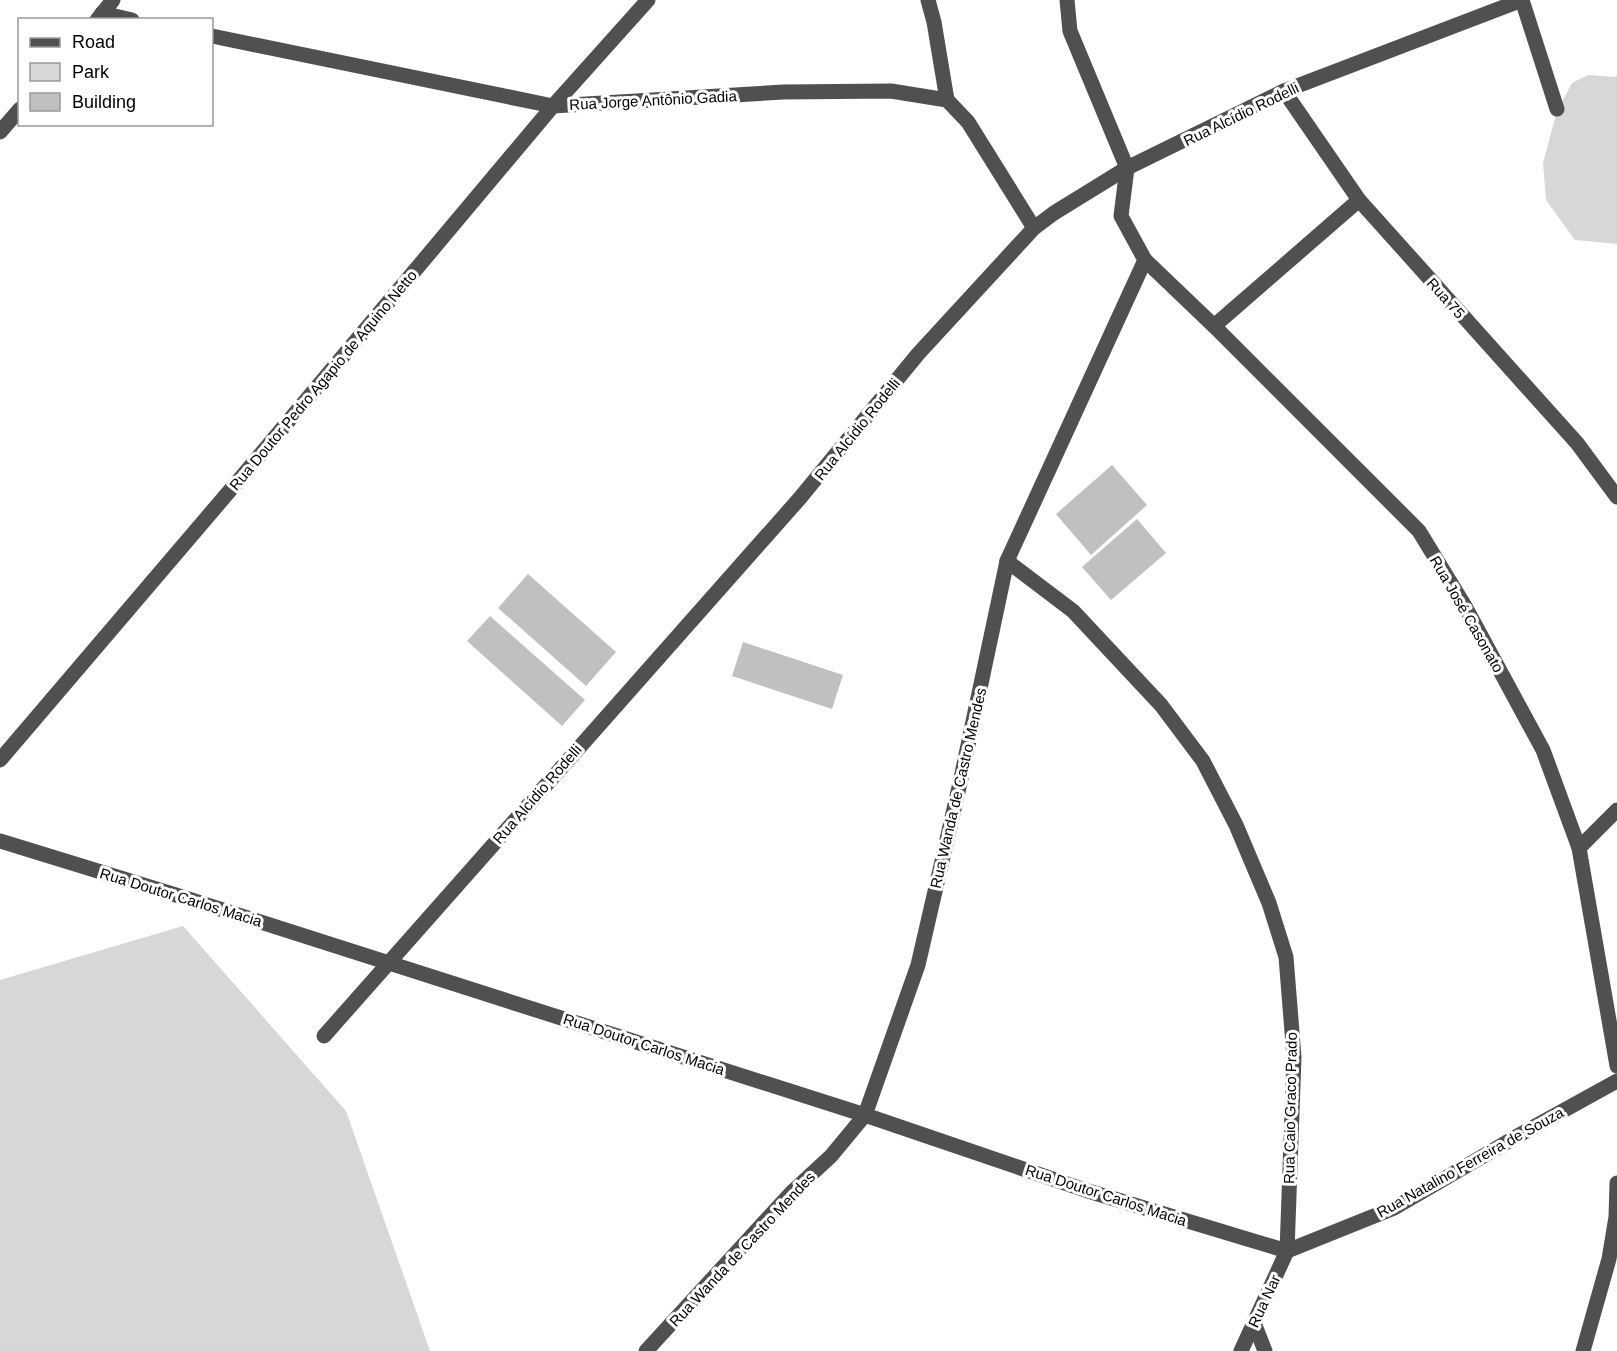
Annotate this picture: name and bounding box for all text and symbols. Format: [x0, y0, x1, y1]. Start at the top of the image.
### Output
legend [18, 18, 213, 126]
text: Road [72, 32, 115, 52]
text: Park [72, 62, 110, 82]
street label: Rua Alcídio Rodelli [1181, 79, 1301, 149]
street label: Rua Jorge Antônio Gadia [569, 87, 738, 113]
text: Building [72, 92, 136, 112]
street label: Rua Doutor Pedro Agapio de Aquino Netto [226, 267, 420, 493]
street label: Rua 75 [1423, 274, 1469, 322]
street label: Rua Alcídio Rodelli [811, 375, 903, 483]
street label: Rua José Casonato [1427, 553, 1507, 675]
street label: Rua Wanda de Castro Mendes [927, 686, 989, 890]
street label: Rua Alcídio Rodelli [489, 741, 585, 847]
street label: Rua Doutor Carlos Macia [98, 864, 265, 930]
street label: Rua Doutor Carlos Macia [561, 1010, 727, 1078]
street label: Rua Caio Graco Prado [1280, 1032, 1300, 1184]
street label: Rua Natalino Ferreira de Souza [1374, 1103, 1567, 1221]
street label: Rua Doutor Carlos Macia [1023, 1161, 1189, 1229]
street label: Rua Wanda de Castro Mendes [666, 1168, 818, 1330]
street label: Rua Nar [1244, 1272, 1284, 1330]

